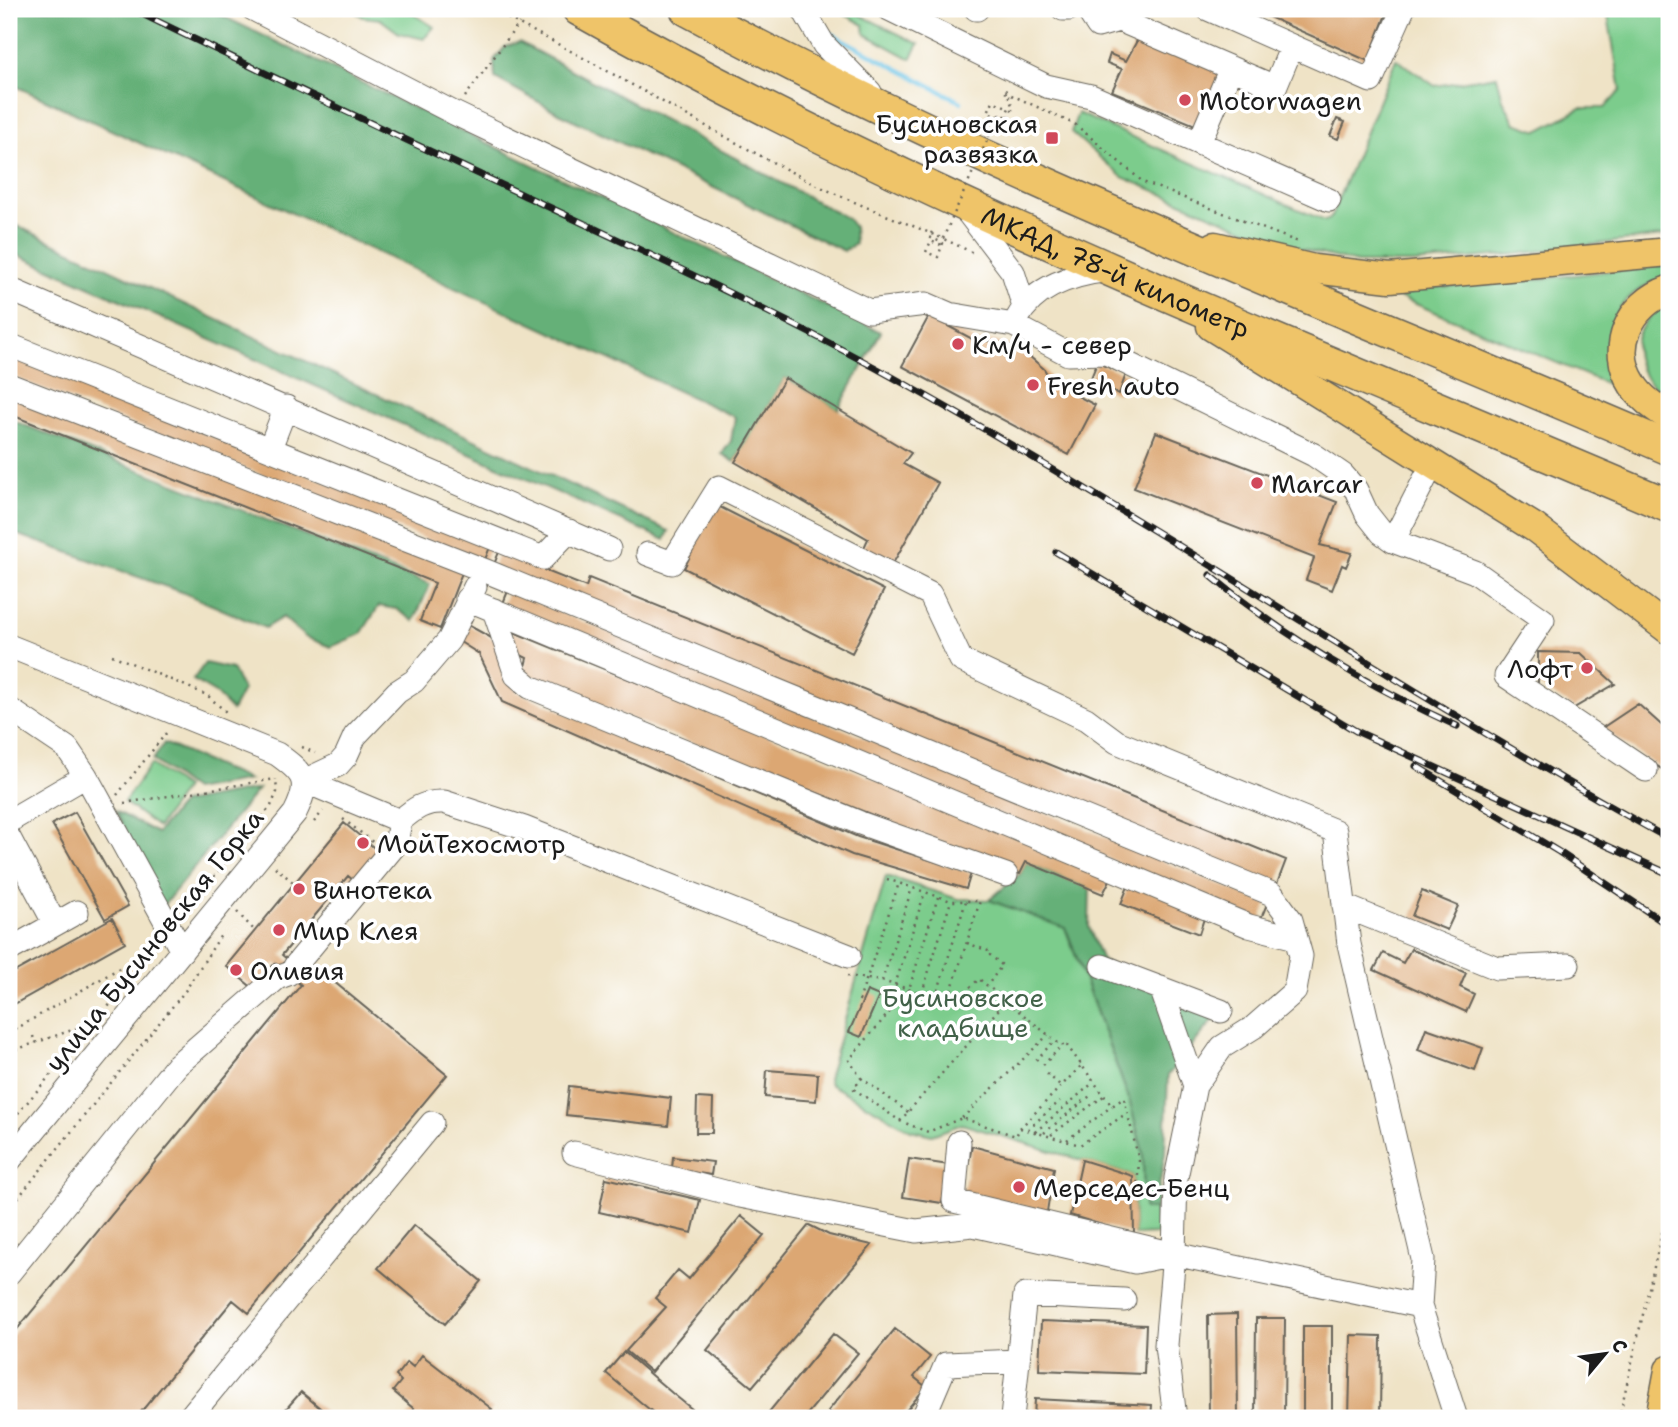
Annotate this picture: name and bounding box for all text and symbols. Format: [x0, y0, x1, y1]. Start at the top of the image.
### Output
place label: Motorwagen [1199, 83, 1362, 118]
marker: Motorwagen [1177, 92, 1193, 108]
place label: Бусиновская развязка [875, 106, 1038, 171]
marker: Бусиновская развязка [1044, 130, 1060, 146]
street label: МКАД, 78-й километр [976, 197, 1256, 345]
place label: Км/ч - север [972, 327, 1132, 362]
marker: Км/ч - север [950, 336, 966, 352]
place label: Fresh auto [1047, 368, 1180, 403]
marker: Fresh auto [1025, 377, 1041, 393]
place label: Marcar [1271, 466, 1363, 501]
marker: Marcar [1249, 475, 1265, 491]
place label: Лофт [1507, 651, 1574, 686]
marker: Лофт [1579, 660, 1595, 676]
street label: улица Бусиновская Горка [37, 801, 271, 1079]
place label: МойТехосмотр [377, 826, 566, 861]
marker: МойТехосмотр [355, 835, 371, 851]
place label: Винотека [313, 872, 432, 907]
marker: Винотека [291, 881, 307, 897]
place label: Мир Клея [293, 913, 419, 948]
marker: Мир Клея [271, 922, 287, 938]
place label: Оливия [250, 953, 345, 988]
marker: Оливия [228, 962, 244, 978]
park label: Бусиновское кладбище [882, 980, 1044, 1045]
place label: Мерседес-Бенц [1033, 1170, 1229, 1205]
marker: Мерседес-Бенц [1011, 1179, 1027, 1195]
north arrow [1570, 1318, 1640, 1388]
text: С [1606, 1335, 1633, 1357]

